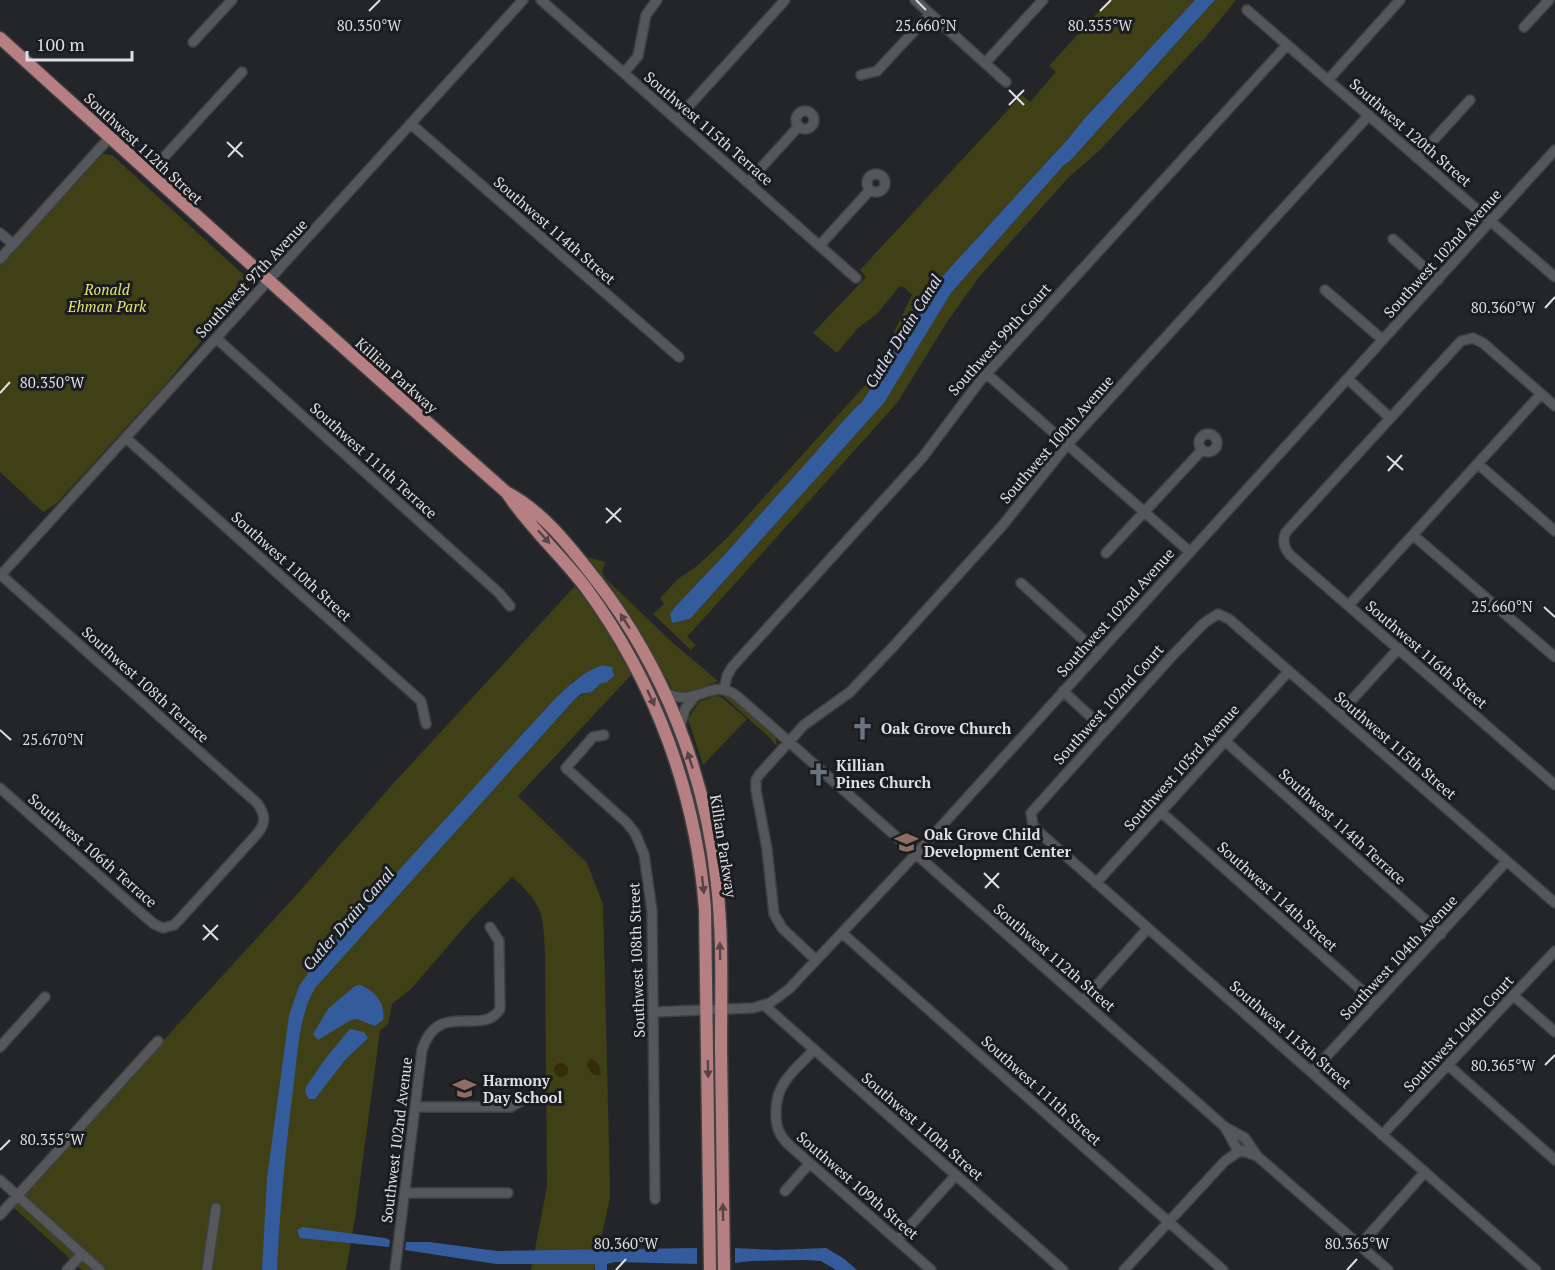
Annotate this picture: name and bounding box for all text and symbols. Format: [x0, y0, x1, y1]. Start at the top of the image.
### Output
text: 80.350°W [337, 15, 402, 35]
text: 25.660°N [895, 15, 957, 35]
text: 80.355°W [1068, 15, 1133, 35]
scale bar [27, 24, 132, 62]
text: 100 m [36, 32, 85, 56]
street label: Southwest 115th Terrace [640, 66, 778, 190]
street label: Southwest 120th Street [1346, 74, 1477, 191]
street label: Southwest 112th Street [80, 88, 208, 209]
street label: Southwest 114th Street [490, 172, 621, 289]
street label: Southwest 102nd Avenue [1379, 184, 1505, 322]
street label: Southwest 97th Avenue [191, 214, 311, 342]
water label: Cutler Drain Canal [859, 270, 947, 392]
street label: Southwest 99th Court [943, 278, 1055, 400]
park label: Ronald Ehman Park [67, 279, 147, 316]
text: 80.360°W [1471, 297, 1536, 317]
street label: Killian Parkway [352, 333, 443, 417]
street label: Southwest 100th Avenue [995, 371, 1117, 507]
text: 80.350°W [20, 372, 85, 392]
street label: Southwest 111th Terrace [306, 398, 442, 522]
street label: Southwest 110th Street [228, 507, 357, 626]
one-way arrow [537, 529, 550, 544]
street label: Southwest 102nd Avenue [1052, 543, 1178, 681]
street label: Southwest 116th Street [1362, 596, 1493, 713]
text: 25.660°N [1471, 596, 1533, 616]
one-way arrow [620, 613, 631, 629]
street label: Southwest 108th Terrace [78, 622, 214, 746]
street label: Southwest 102nd Court [1048, 639, 1168, 769]
street label: Southwest 115th Street [1331, 687, 1462, 804]
one-way arrow [646, 690, 656, 708]
street label: Southwest 103rd Avenue [1119, 699, 1243, 835]
church icon: Oak Grove Church [850, 715, 876, 741]
place label: Oak Grove Church [881, 718, 1012, 738]
text: 25.670°N [22, 729, 84, 749]
one-way arrow [685, 751, 695, 769]
place label: Killian Pines Church [836, 755, 932, 792]
church icon: Killian Pines Church [805, 761, 831, 787]
street label: Southwest 114th Terrace [1275, 764, 1411, 888]
street label: Southwest 106th Terrace [24, 788, 162, 912]
street label: Killian Parkway [706, 793, 742, 899]
place label: Oak Grove Child Development Center [924, 824, 1072, 861]
school or university icon: Oak Grove Child Development Center [893, 830, 919, 856]
street label: Southwest 114th Street [1214, 837, 1343, 956]
water label: Cutler Drain Canal [297, 862, 399, 975]
one-way arrow [698, 876, 708, 895]
street label: Southwest 108th Street [623, 882, 649, 1038]
street label: Southwest 104th Avenue [1335, 890, 1461, 1024]
street label: Southwest 112th Street [990, 899, 1121, 1016]
one-way arrow [715, 942, 725, 961]
street label: Southwest 104th Court [1399, 970, 1518, 1096]
street label: Southwest 113th Street [1226, 976, 1357, 1093]
street label: Southwest 111th Street [978, 1031, 1107, 1150]
text: 80.365°W [1471, 1055, 1536, 1075]
street label: Southwest 102nd Avenue [376, 1056, 416, 1224]
one-way arrow [703, 1060, 713, 1079]
street label: Southwest 110th Street [858, 1068, 989, 1185]
place label: Harmony Day School [483, 1070, 562, 1107]
school or university icon: Harmony Day School [452, 1076, 478, 1102]
street label: Southwest 109th Street [793, 1127, 924, 1244]
text: 80.355°W [20, 1129, 85, 1149]
one-way arrow [718, 1202, 728, 1221]
text: 80.360°W [594, 1233, 659, 1253]
text: 80.365°W [1325, 1233, 1390, 1253]

